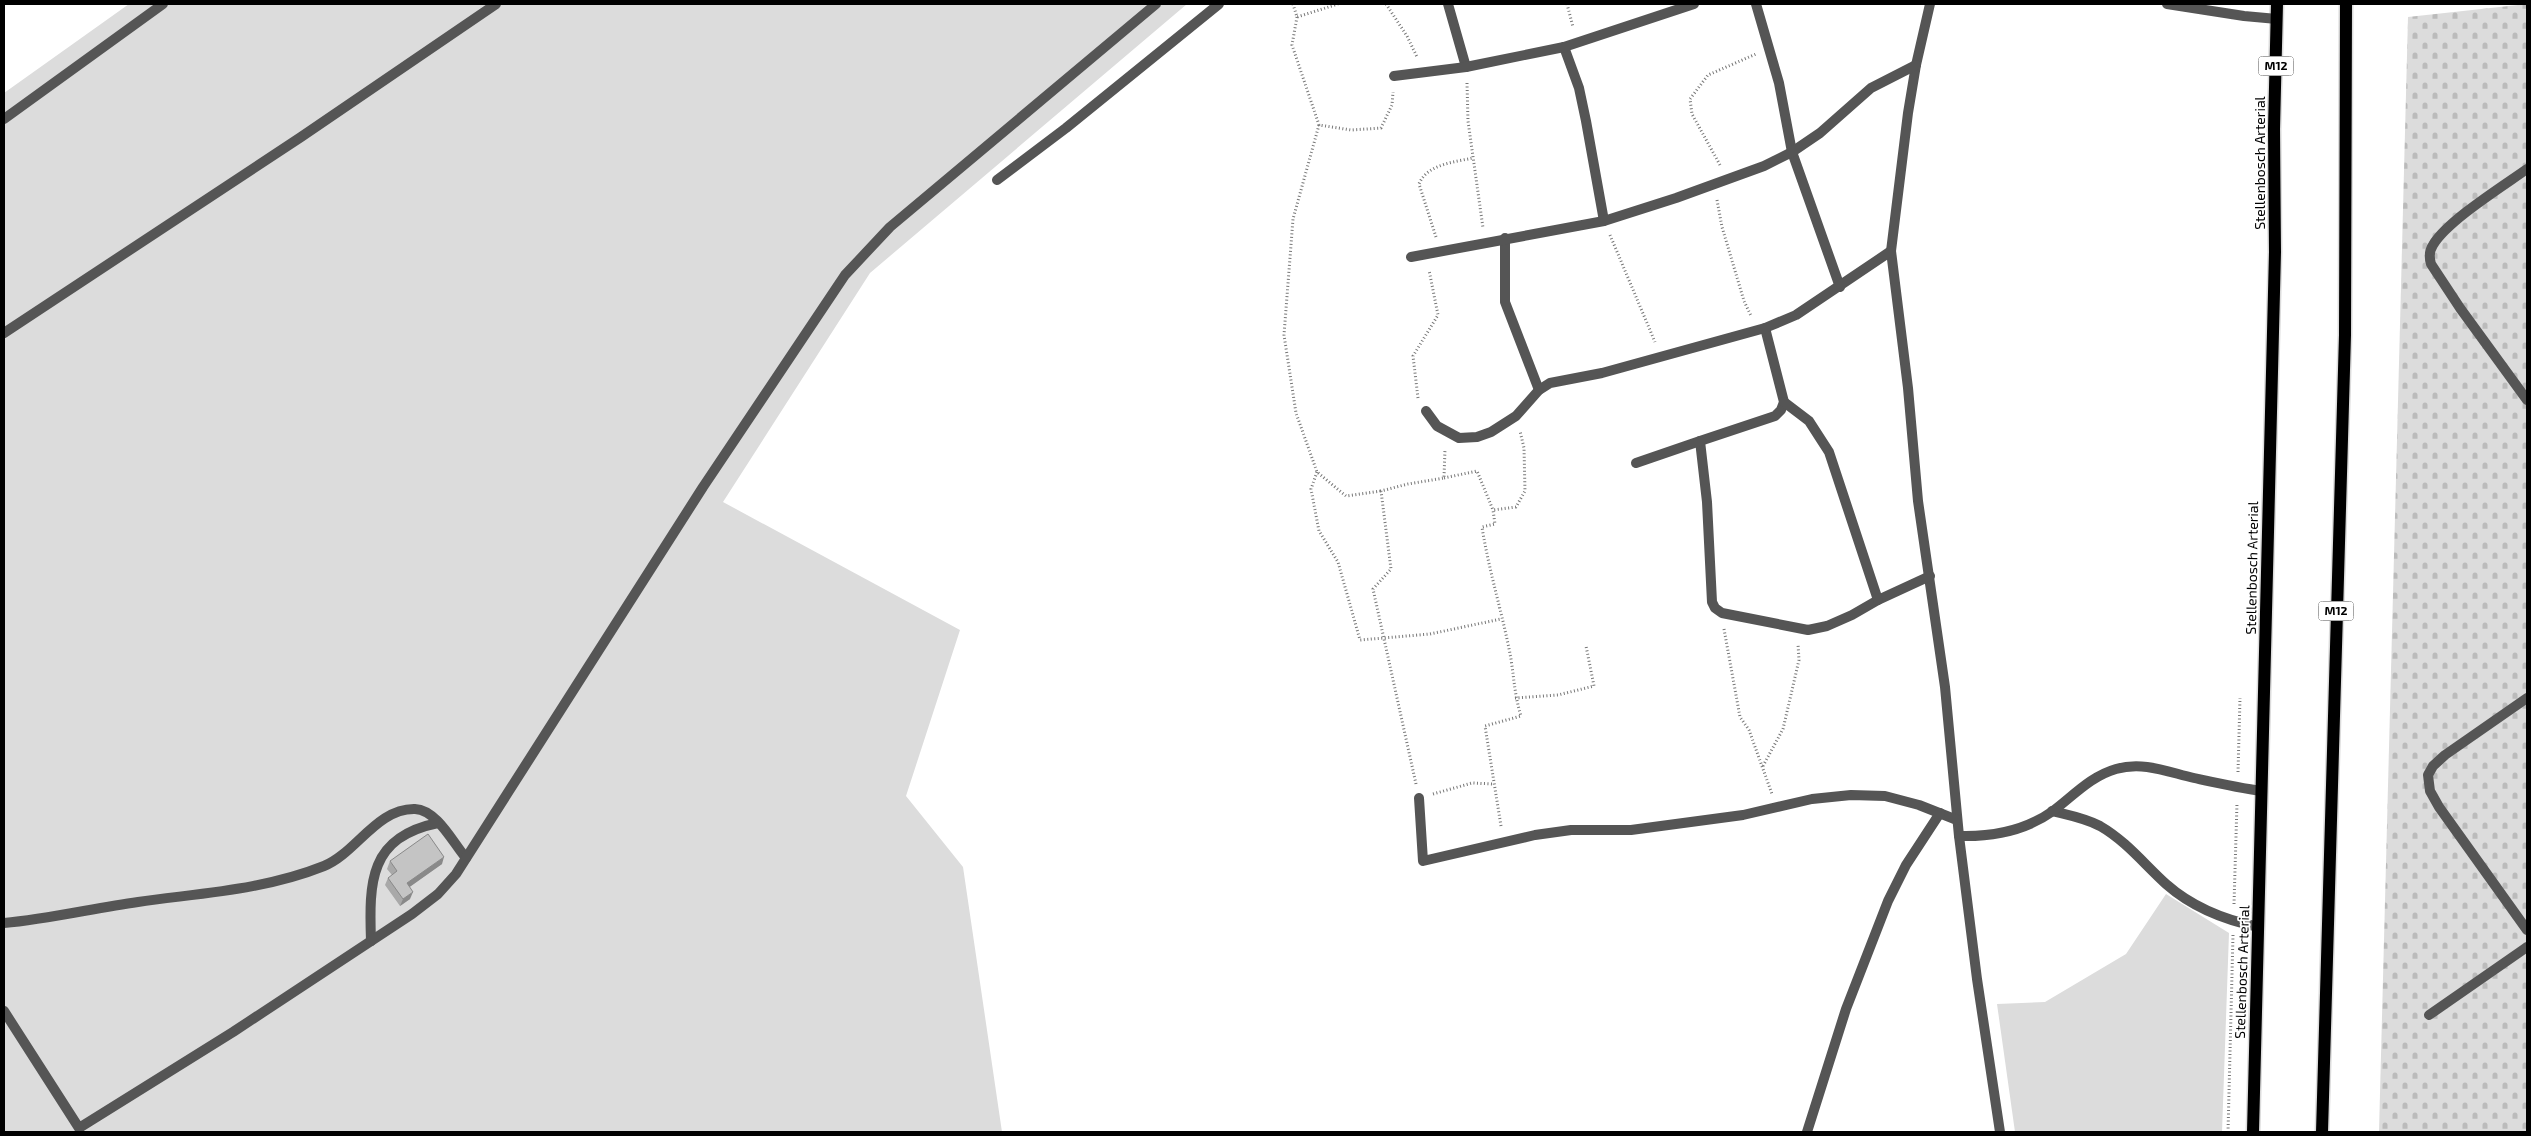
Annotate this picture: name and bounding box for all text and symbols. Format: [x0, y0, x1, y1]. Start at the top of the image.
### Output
road number: M12 [2258, 56, 2294, 76]
street label: Stellenbosch Arterial [2251, 95, 2268, 230]
street label: Stellenbosch Arterial [2242, 500, 2261, 635]
road number: M12 [2318, 602, 2354, 620]
street label: Stellenbosch Arterial [2231, 904, 2252, 1039]

